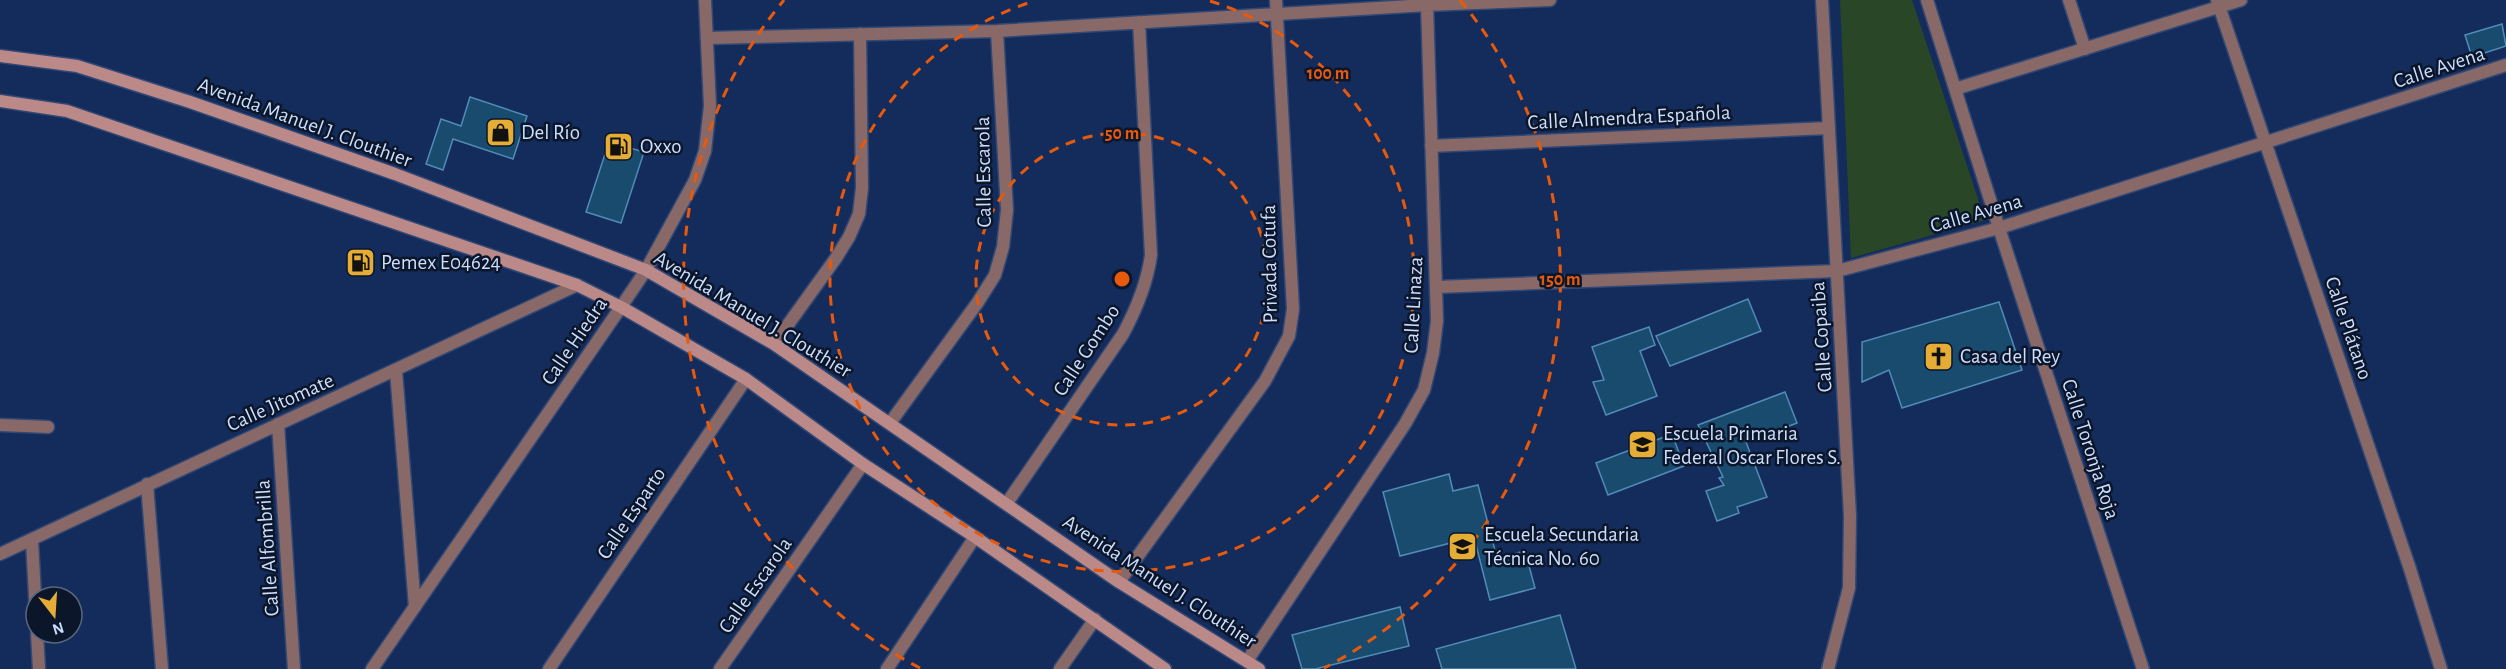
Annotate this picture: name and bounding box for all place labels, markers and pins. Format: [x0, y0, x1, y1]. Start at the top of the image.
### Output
shop icon: Del Río [484, 116, 516, 148]
place label: Del Río [521, 122, 580, 143]
fuel station icon: Oxxo [603, 130, 635, 162]
place label: Oxxo [640, 136, 682, 157]
fuel station icon: Pemex E04624 [344, 246, 376, 278]
place label: Pemex E04624 [381, 252, 501, 273]
centre of rings [1112, 269, 1132, 289]
church icon: Casa del Rey [1923, 340, 1955, 372]
place label: Casa del Rey [1960, 346, 2060, 367]
place label: Escuela Primaria Federal Oscar Flores S. [1663, 423, 1841, 468]
school or university icon: Escuela Primaria Federal Oscar Flores S. [1626, 429, 1658, 461]
place label: Escuela Secundaria Técnica No. 60 [1484, 524, 1640, 569]
school or university icon: Escuela Secundaria Técnica No. 60 [1447, 530, 1479, 562]

